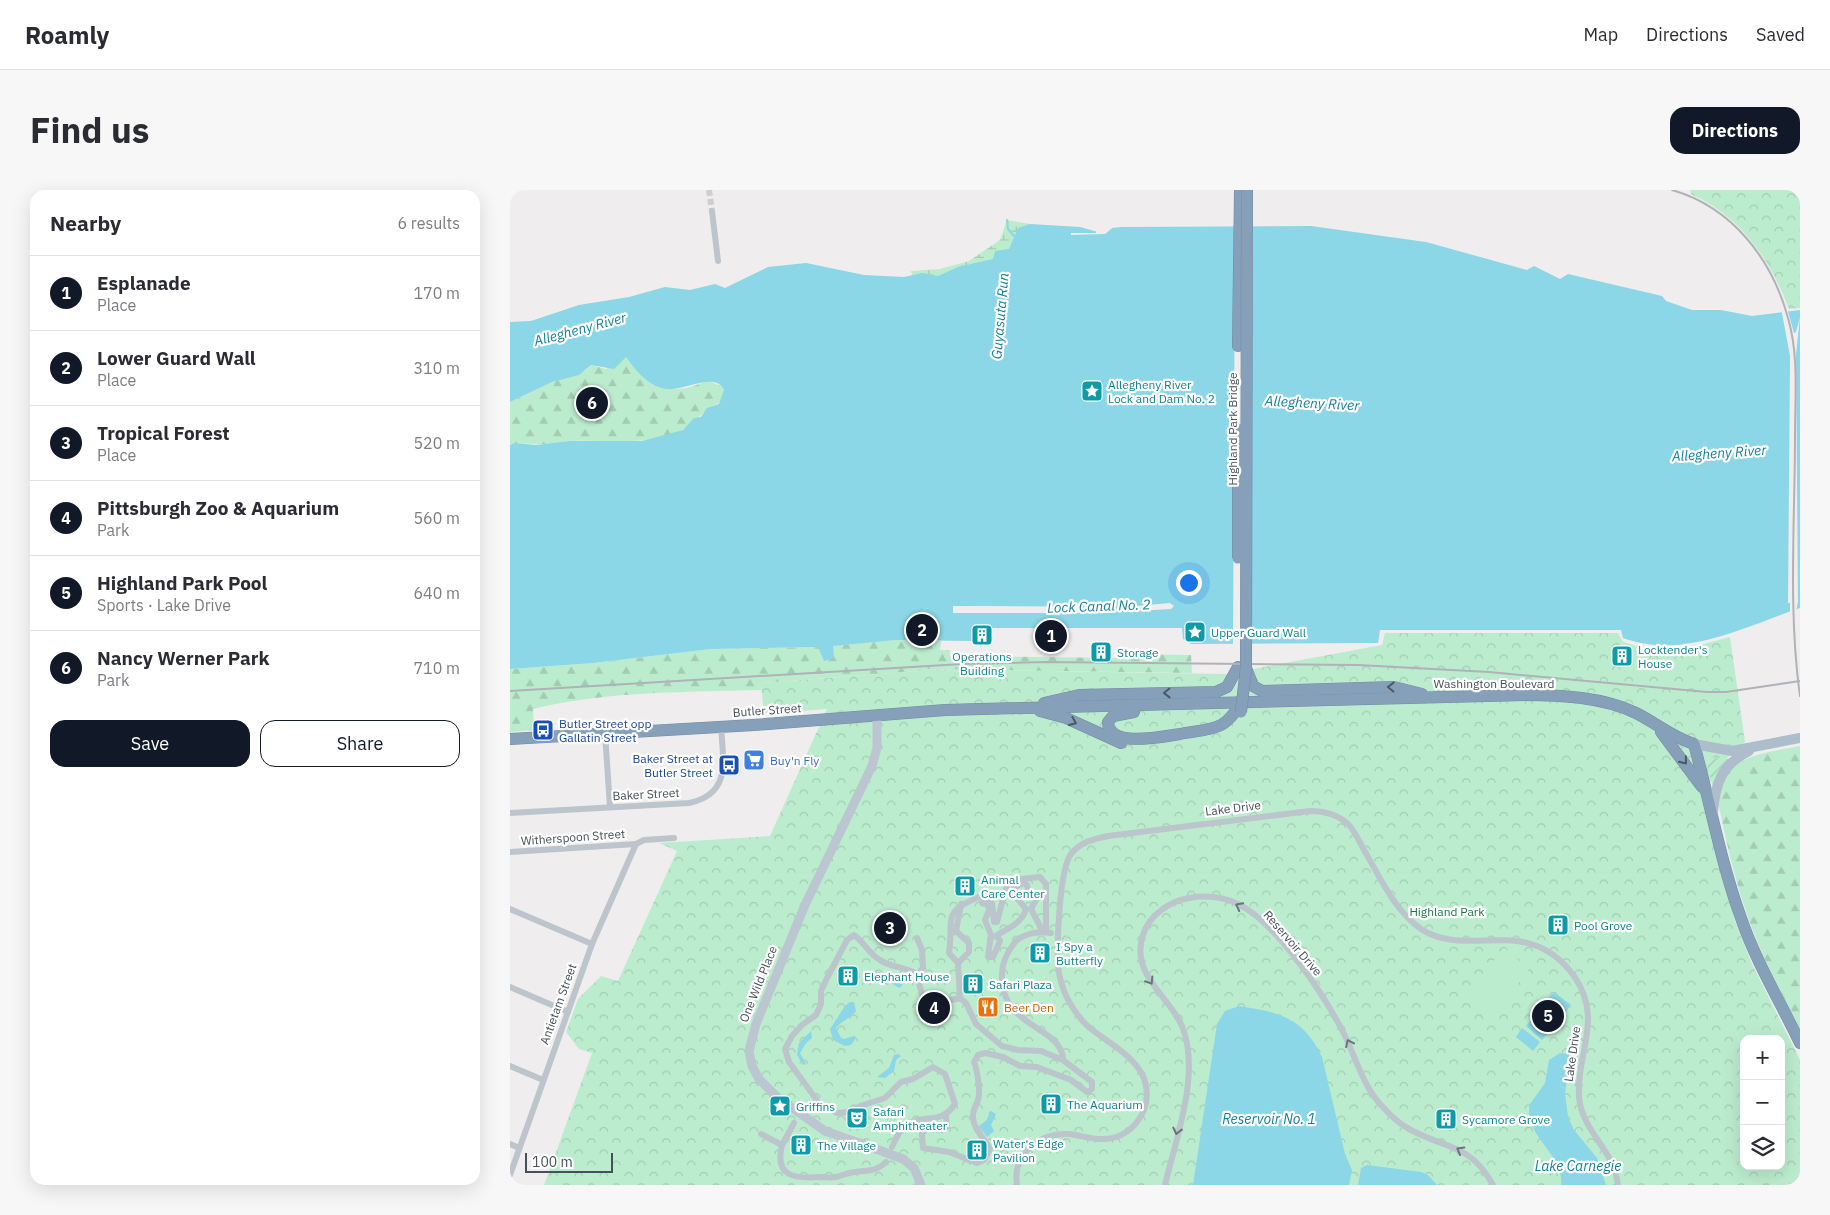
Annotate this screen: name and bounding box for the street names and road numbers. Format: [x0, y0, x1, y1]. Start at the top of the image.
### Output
street label: Highland Park Bridge [1225, 372, 1240, 486]
street label: Washington Boulevard [1434, 676, 1554, 691]
street label: Butler Street [732, 700, 802, 720]
street label: Baker Street [612, 785, 680, 803]
street label: Lake Drive [1204, 797, 1262, 819]
street label: Witherspoon Street [520, 826, 626, 848]
street label: Reservoir Drive [1261, 907, 1326, 979]
street label: One Wild Place [736, 943, 780, 1024]
street label: Antietam Street [536, 961, 580, 1047]
street label: Lake Drive [1561, 1025, 1583, 1083]

